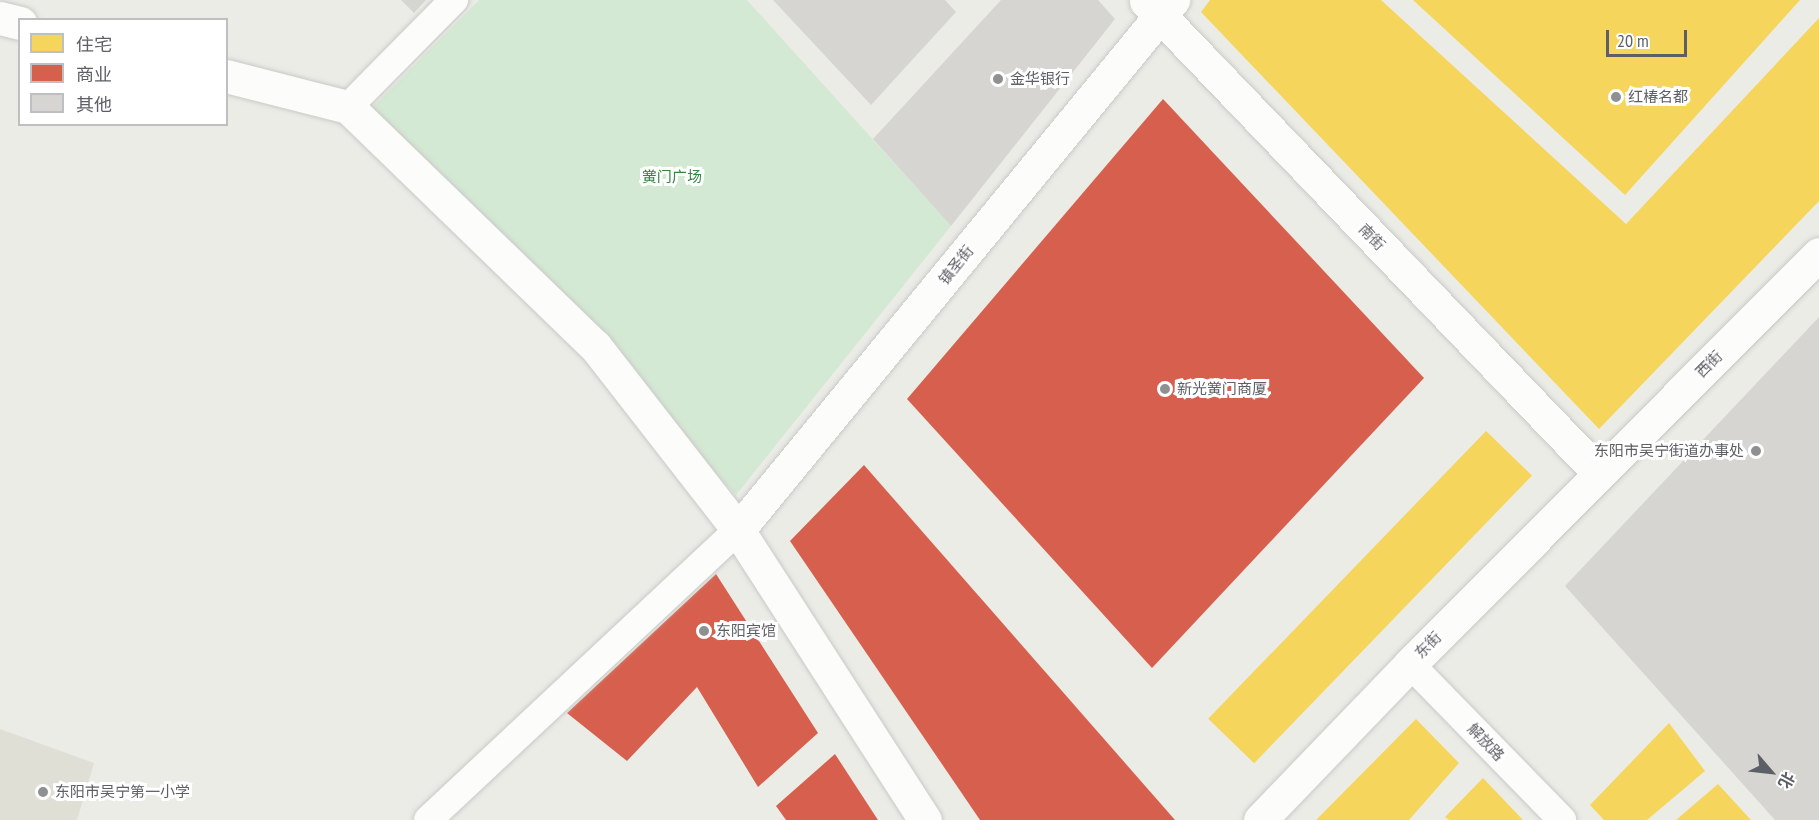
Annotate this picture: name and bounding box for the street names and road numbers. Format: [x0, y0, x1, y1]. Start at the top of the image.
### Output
street label: 南街 [1355, 220, 1389, 254]
street label: 镇圣街 [935, 242, 977, 288]
street label: 西街 [1692, 347, 1726, 381]
street label: 东街 [1411, 628, 1445, 662]
street label: 解放路 [1464, 720, 1508, 764]

